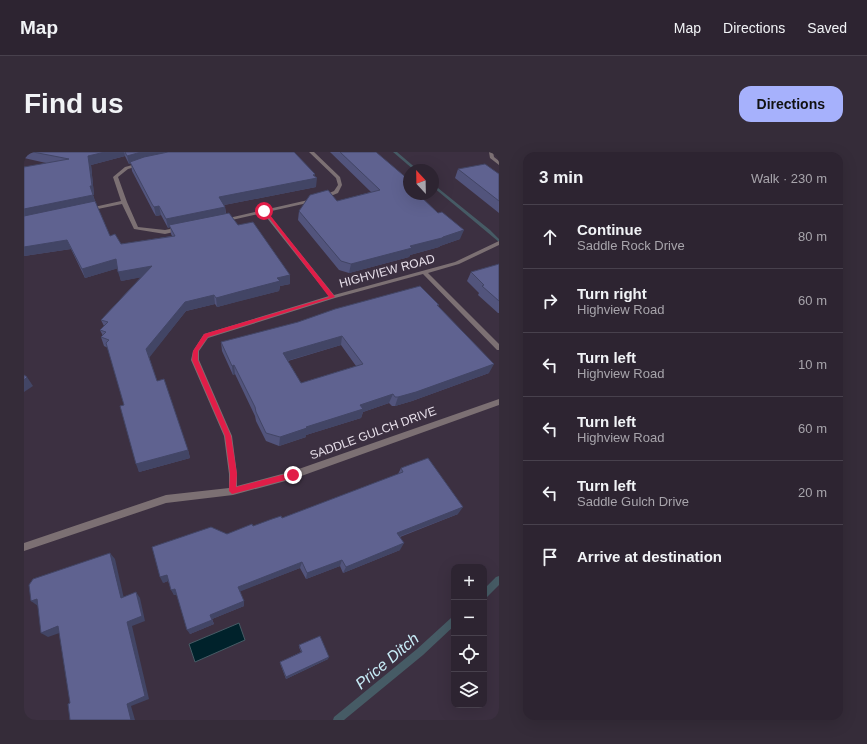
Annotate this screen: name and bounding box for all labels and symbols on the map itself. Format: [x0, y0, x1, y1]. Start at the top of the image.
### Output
north arrow [403, 164, 439, 200]
route start [255, 202, 273, 220]
street label: HIGHVIEW ROAD [338, 251, 437, 291]
street label: SADDLE GULCH DRIVE [308, 404, 438, 462]
route end [284, 466, 302, 484]
water label: Price Ditch [352, 630, 422, 692]

